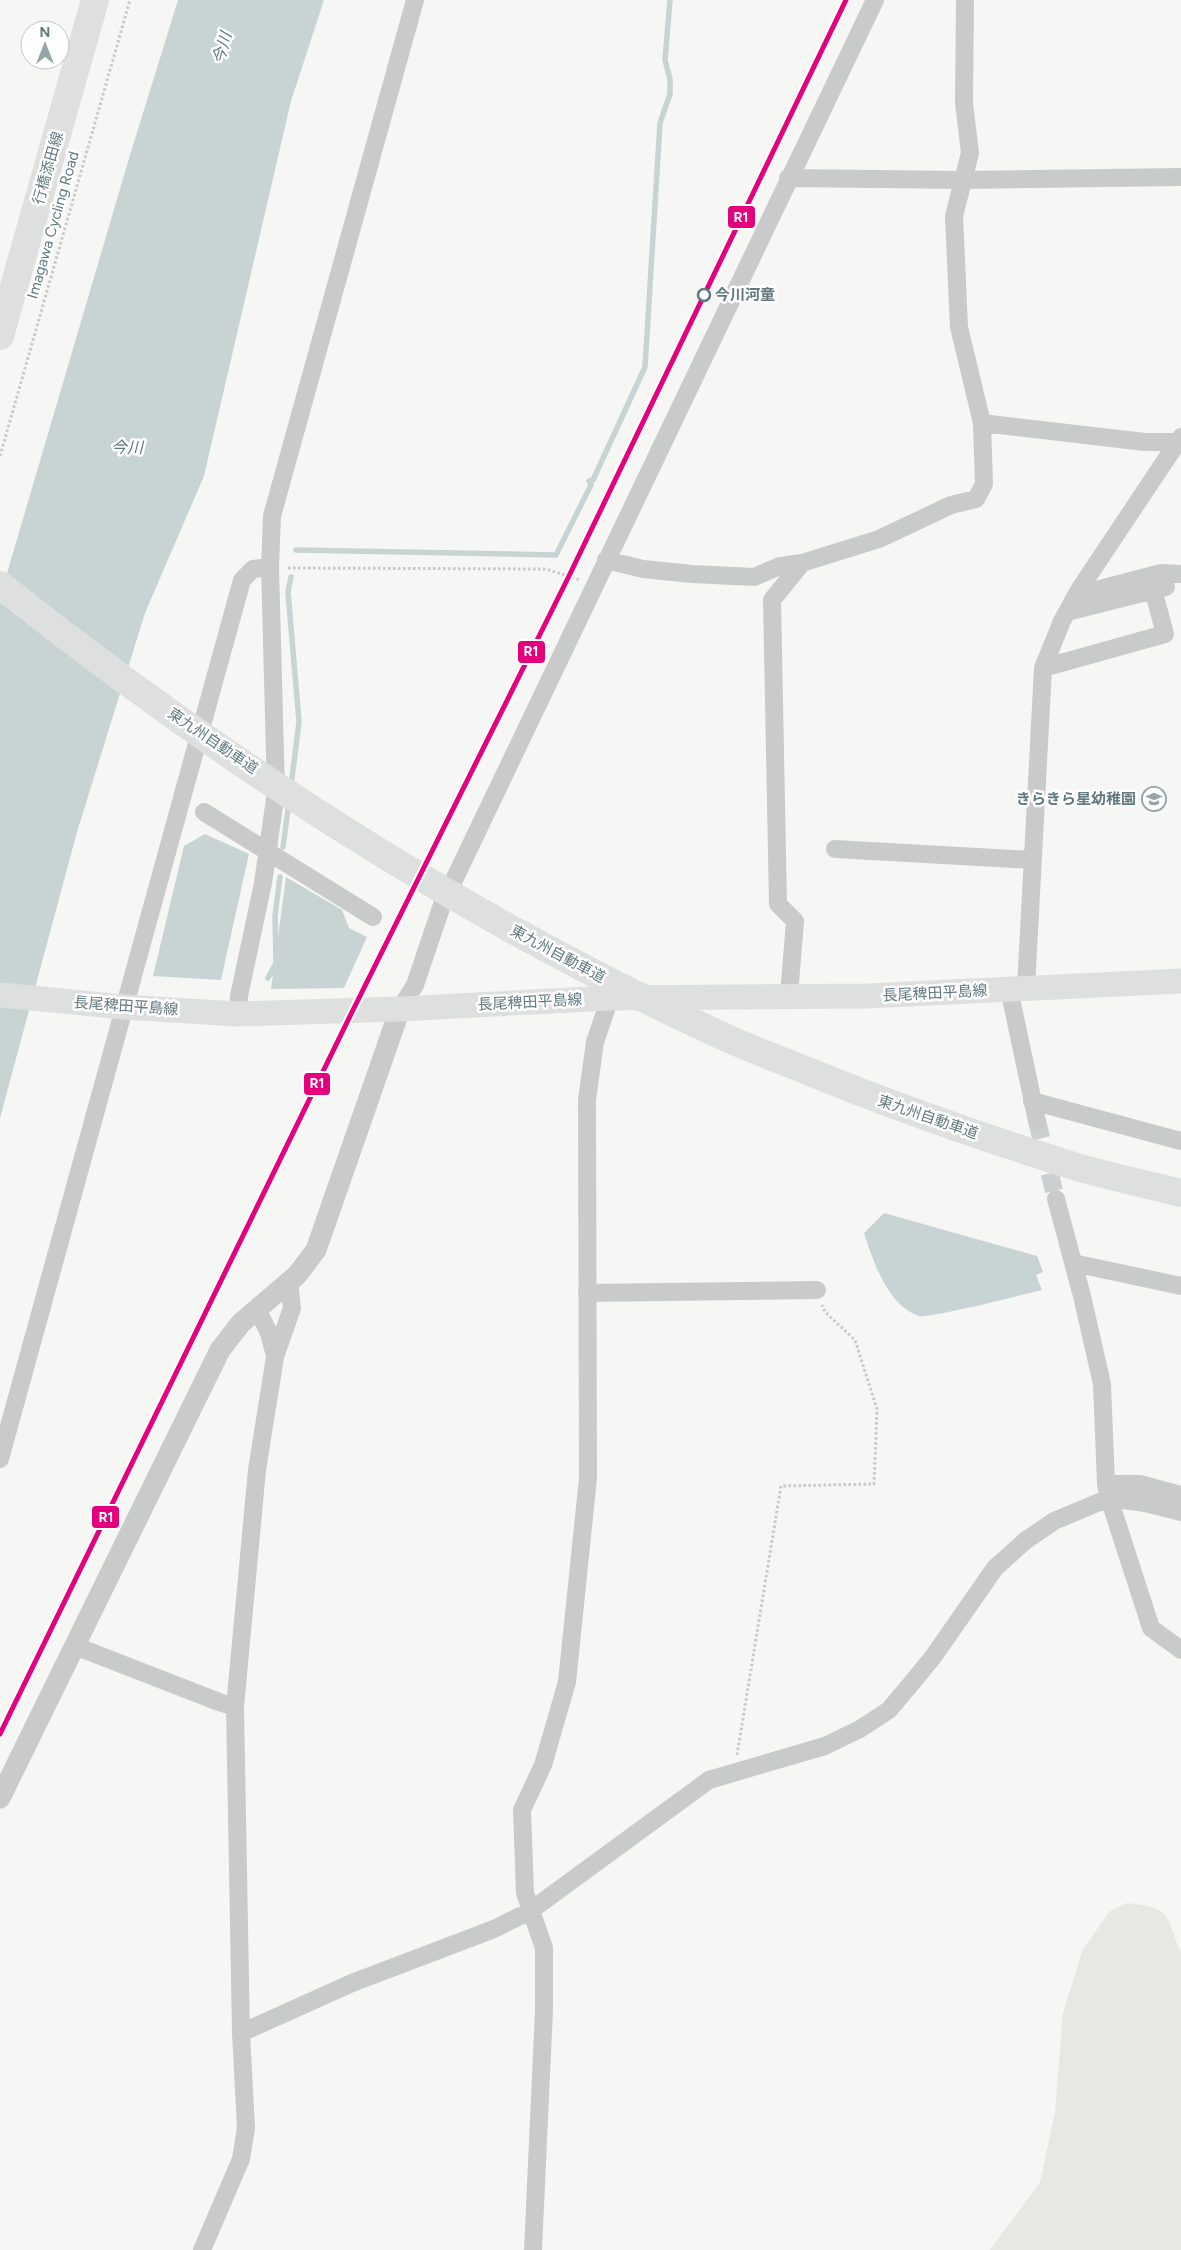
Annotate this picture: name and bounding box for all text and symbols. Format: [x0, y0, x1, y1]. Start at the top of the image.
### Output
north arrow [20, 20, 70, 70]
text: N [40, 24, 50, 41]
water label: 今川 [208, 28, 236, 66]
street label: 行橋添田線 [29, 129, 67, 207]
street label: Imagawa Cycling Road [23, 149, 83, 301]
line badge: R1 [727, 205, 756, 229]
text: R1 [734, 209, 748, 226]
place label: 今川河童 [715, 286, 775, 304]
marker: 今川河童 [697, 288, 711, 302]
water label: 今川 [111, 438, 145, 457]
line badge: R1 [517, 640, 546, 664]
text: R1 [524, 643, 538, 660]
street label: 東九州自動車道 [164, 704, 262, 778]
school or university icon: きらきら星幼稚園 [1141, 786, 1167, 812]
place label: きらきら星幼稚園 [1016, 790, 1136, 808]
street label: 東九州自動車道 [507, 921, 609, 987]
street label: 長尾稗田平島線 [882, 981, 988, 1005]
street label: 長尾稗田平島線 [477, 990, 583, 1014]
street label: 長尾稗田平島線 [73, 993, 179, 1019]
line badge: R1 [303, 1072, 331, 1096]
text: R1 [310, 1075, 324, 1092]
street label: 東九州自動車道 [875, 1091, 981, 1143]
line badge: R1 [91, 1505, 120, 1529]
text: R1 [99, 1509, 113, 1526]

